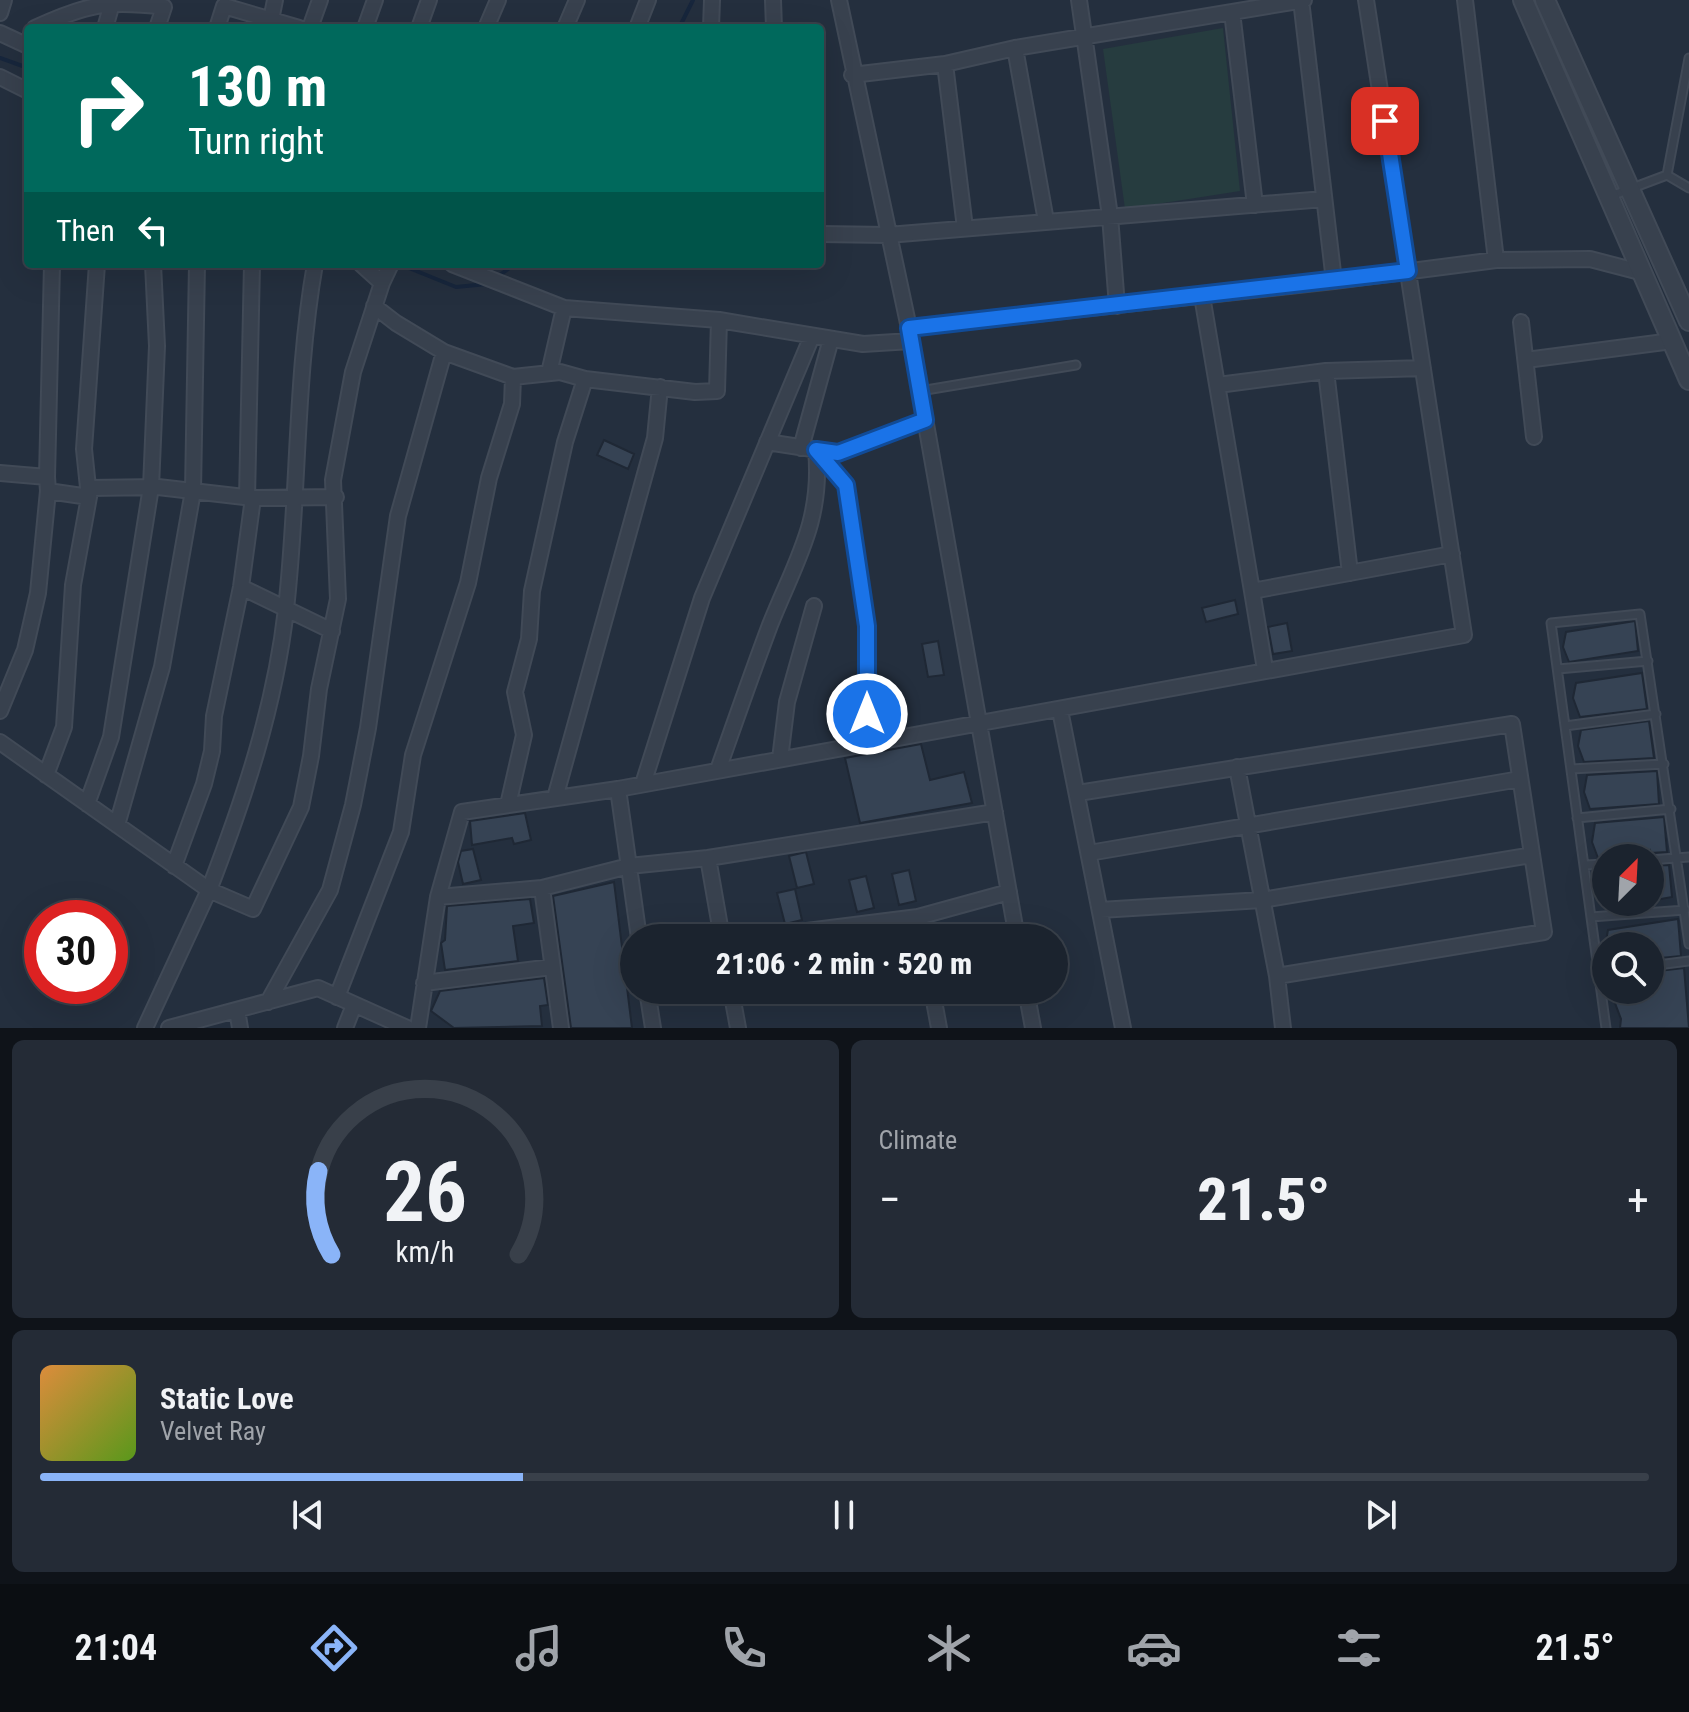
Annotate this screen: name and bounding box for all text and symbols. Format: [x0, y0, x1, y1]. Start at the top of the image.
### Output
text: 130 m [188, 54, 327, 120]
icon: right [56, 56, 160, 160]
pin [1351, 87, 1419, 155]
icon: arrive [1363, 99, 1407, 143]
text: Turn right [188, 121, 324, 163]
icon: left [131, 208, 175, 252]
text: Then [56, 213, 115, 248]
position arrow [825, 672, 909, 756]
north arrow [1592, 844, 1664, 916]
map controls [1592, 844, 1664, 1004]
speed limit sign: 30 [24, 900, 128, 1004]
button: search [1592, 932, 1664, 1004]
text: 21:06 · 2 min · 520 m [716, 946, 972, 981]
text: Climate [879, 1125, 957, 1155]
text: 26 [383, 1144, 467, 1241]
text: 21.5° [1197, 1164, 1330, 1235]
text: − [879, 1174, 901, 1226]
text: + [1627, 1174, 1649, 1226]
text: km/h [396, 1235, 455, 1269]
text: Static Love [160, 1381, 294, 1416]
text: Velvet Ray [160, 1416, 266, 1446]
icon: previous [286, 1493, 330, 1537]
icon: pause [822, 1493, 866, 1537]
icon: next [1359, 1493, 1403, 1537]
icon: directions [306, 1620, 362, 1676]
icon: music [511, 1620, 567, 1676]
icon: phone [716, 1620, 772, 1676]
icon: climate [921, 1620, 977, 1676]
icon: car [1126, 1620, 1182, 1676]
icon: filters [1331, 1620, 1387, 1676]
text: 21:04 [74, 1627, 157, 1669]
text: 21.5° [1535, 1627, 1614, 1669]

